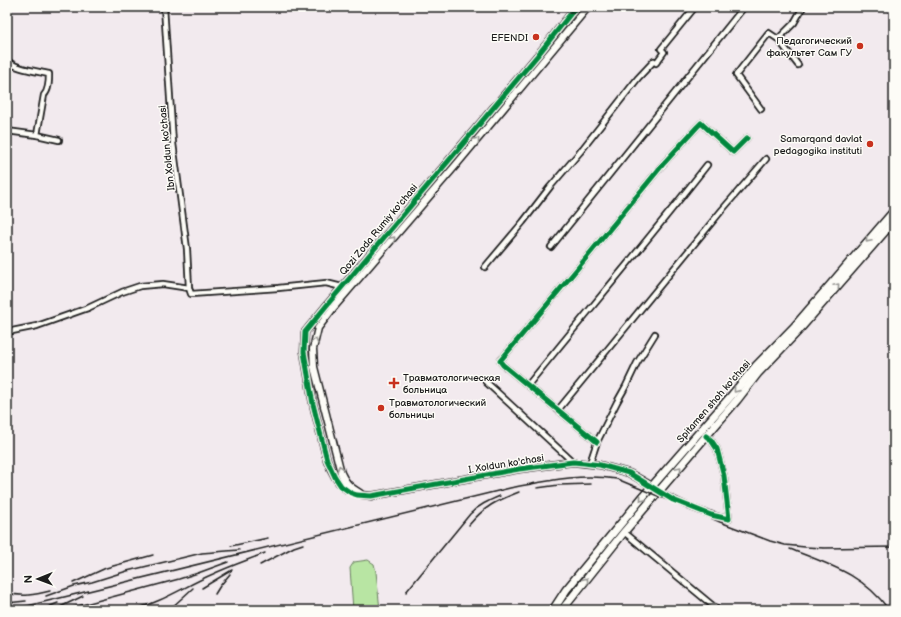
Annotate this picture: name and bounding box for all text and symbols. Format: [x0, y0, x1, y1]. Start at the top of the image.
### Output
place label: EFENDI [491, 32, 528, 44]
marker: EFENDI [531, 32, 541, 42]
place label: Педагогический факультет Сам ГУ [766, 35, 852, 59]
marker: Педагогический факультет Сам ГУ [855, 41, 865, 51]
street label: Ibn Xoldun ko'chasi [157, 105, 177, 191]
place label: Samarqand davlat pedagogika instituti [774, 133, 862, 157]
one-way arrow [473, 137, 480, 145]
marker: Samarqand davlat pedagogika instituti [865, 139, 875, 149]
street label: Qozi Zoda Rumiy ko'chasi [337, 182, 420, 278]
one-way arrow [866, 235, 873, 243]
one-way arrow [388, 236, 396, 244]
one-way arrow [833, 284, 840, 291]
one-way arrow [310, 338, 319, 345]
street label: Spitamen shoh ko'chasi [675, 358, 753, 445]
place label: Травматологическая больница [403, 372, 501, 396]
marker: Травматологическая больница [388, 377, 400, 389]
one-way arrow [734, 386, 741, 393]
place label: Травматологический больницы [389, 397, 487, 421]
marker: Травматологический больницы [376, 403, 386, 413]
street label: I. Xoldun ko'chasi [468, 452, 545, 476]
one-way arrow [336, 465, 345, 472]
one-way arrow [674, 466, 681, 474]
one-way arrow [639, 494, 646, 501]
north arrow [18, 559, 58, 599]
text: N [22, 575, 35, 583]
one-way arrow [582, 577, 589, 584]

